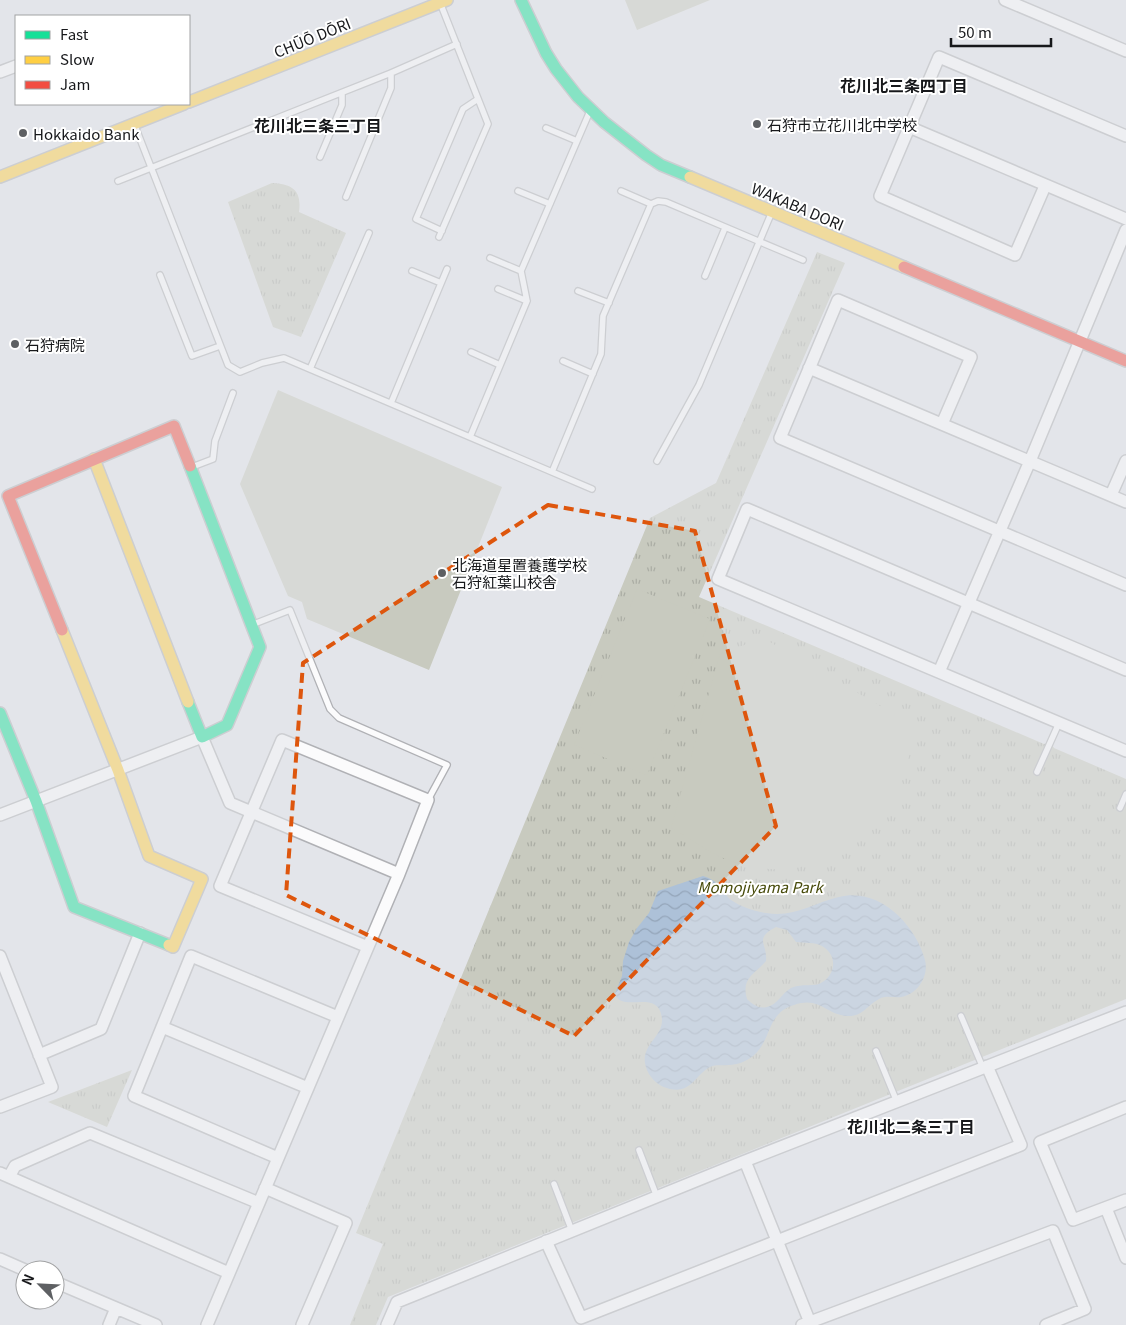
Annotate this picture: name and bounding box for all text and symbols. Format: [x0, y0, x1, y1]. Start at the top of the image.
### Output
street label: CHŪŌ DŌRI [270, 12, 354, 62]
legend [15, 15, 190, 105]
scale bar [951, 15, 1051, 47]
text: 50 m [958, 21, 992, 42]
text: Fast [60, 23, 89, 44]
text: Slow [60, 48, 94, 69]
text: Jam [60, 73, 90, 94]
district label: 花川北三条四丁目 [840, 73, 968, 97]
district label: 花川北三条三丁目 [254, 113, 382, 137]
place label: 石狩市立花川北中学校 [767, 114, 917, 135]
marker: 石狩市立花川北中学校 [751, 118, 763, 130]
place label: Hokkaido Bank [33, 123, 140, 144]
marker: Hokkaido Bank [17, 127, 29, 139]
street label: WAKABA DORI [749, 177, 847, 235]
place label: 石狩病院 [25, 334, 85, 355]
marker: 石狩病院 [9, 338, 21, 350]
place label: 北海道星置養護学校 石狩紅葉山校舎 [452, 554, 587, 592]
marker: 北海道星置養護学校 石狩紅葉山校舎 [436, 567, 448, 579]
park label: Momojiyama Park [697, 876, 824, 897]
district label: 花川北二条三丁目 [847, 1114, 975, 1138]
north arrow [15, 1260, 65, 1310]
text: N [16, 1270, 38, 1288]

